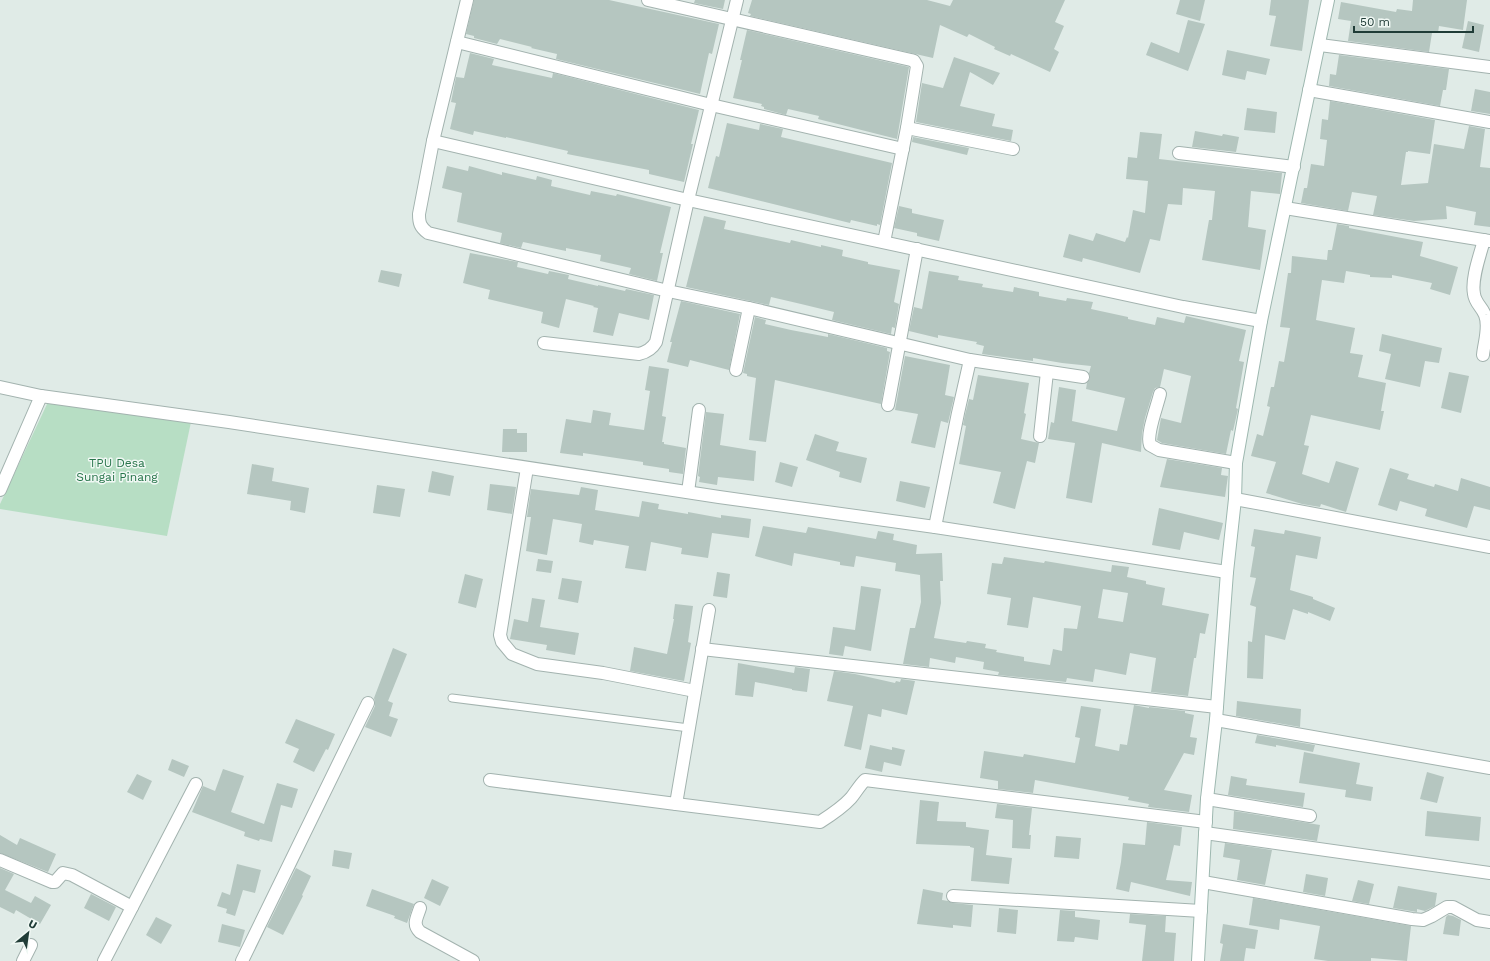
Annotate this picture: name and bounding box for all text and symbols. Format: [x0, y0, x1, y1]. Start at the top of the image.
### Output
scale bar [1354, 8, 1473, 34]
text: 50 m [1360, 15, 1390, 29]
park label: TPU Desa Sungai Pinang [76, 456, 158, 484]
north arrow [8, 913, 48, 953]
text: U [26, 917, 39, 932]

